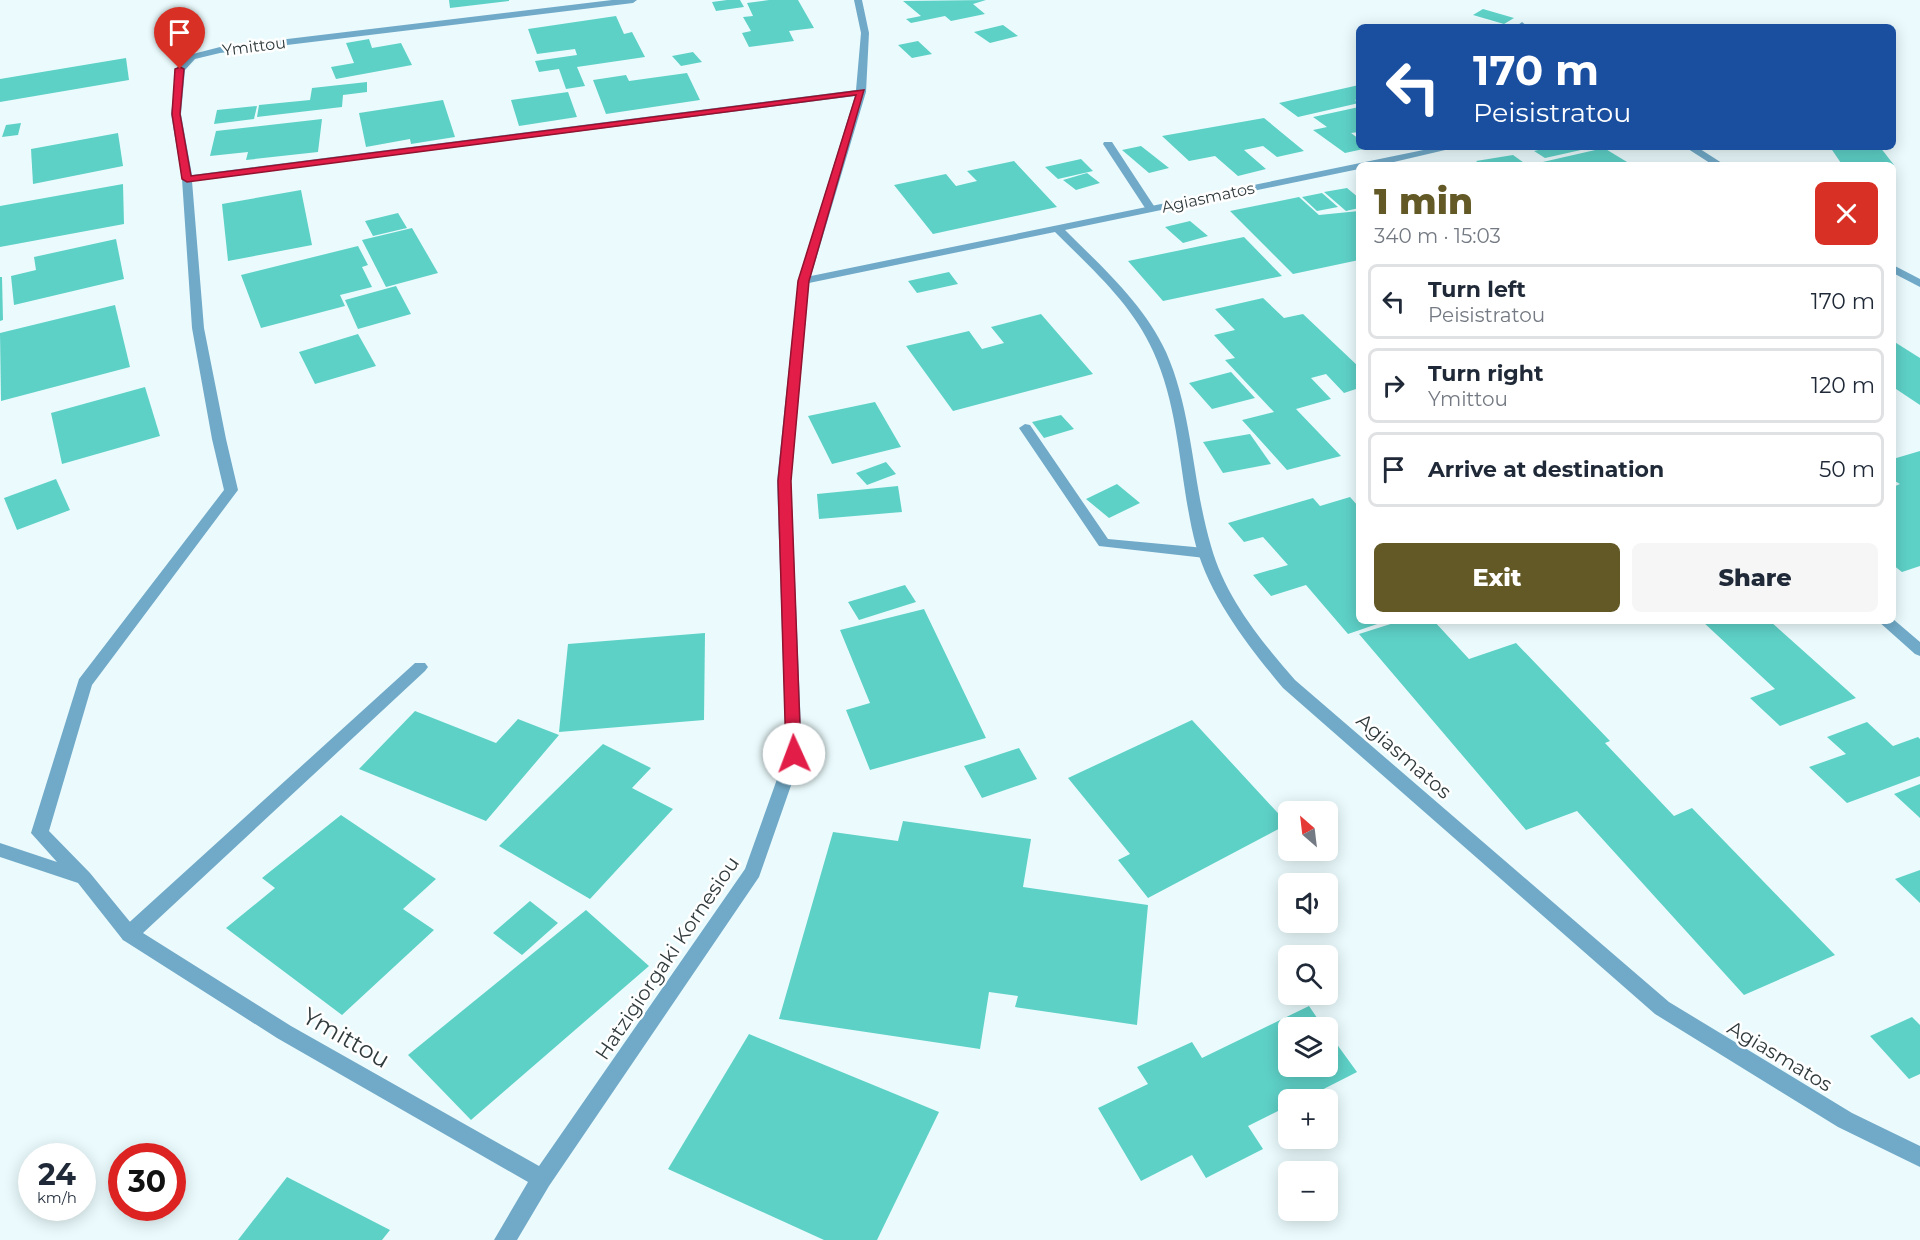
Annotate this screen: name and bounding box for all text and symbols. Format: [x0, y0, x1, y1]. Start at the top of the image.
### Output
pin [154, 7, 205, 69]
icon: arrive [163, 16, 196, 49]
street label: Ymittou [221, 33, 287, 60]
text: 170 m [1473, 44, 1599, 96]
icon: left [1374, 48, 1452, 126]
text: Peisistratou [1473, 96, 1631, 129]
street label: Agiasmatos [1160, 178, 1256, 217]
text: 1 min [1374, 179, 1473, 223]
button: close [1815, 182, 1878, 245]
text: 340 m · 15:03 [1374, 224, 1501, 248]
text: Turn left [1428, 276, 1526, 303]
icon: left [1377, 285, 1410, 318]
text: 170 m [1811, 288, 1875, 315]
text: Peisistratou [1428, 303, 1545, 327]
text: Turn right [1428, 360, 1543, 387]
icon: right [1377, 369, 1410, 402]
text: 120 m [1811, 372, 1875, 399]
text: Ymittou [1428, 387, 1508, 411]
icon: arrive [1377, 453, 1410, 486]
text: Arrive at destination [1428, 456, 1664, 483]
text: 50 m [1819, 456, 1875, 483]
button: Exit [1374, 543, 1620, 612]
button: Share [1632, 543, 1878, 612]
street label: Agiasmatos [1352, 708, 1457, 804]
position arrow [762, 722, 826, 786]
north arrow [1278, 801, 1338, 861]
map controls [1278, 801, 1338, 1221]
street label: Hatzigiorgaki Kornesiou [590, 852, 744, 1064]
button: sound [1278, 873, 1338, 933]
button: search [1278, 945, 1338, 1005]
street label: Ymittou [297, 1001, 395, 1074]
street label: Agiasmatos [1723, 1015, 1837, 1097]
button: layers [1278, 1017, 1338, 1077]
button: + [1278, 1089, 1338, 1149]
speed limit sign: 30 [108, 1143, 186, 1221]
text: 24 [38, 1156, 76, 1193]
button: − [1278, 1161, 1338, 1221]
text: km/h [37, 1188, 77, 1207]

